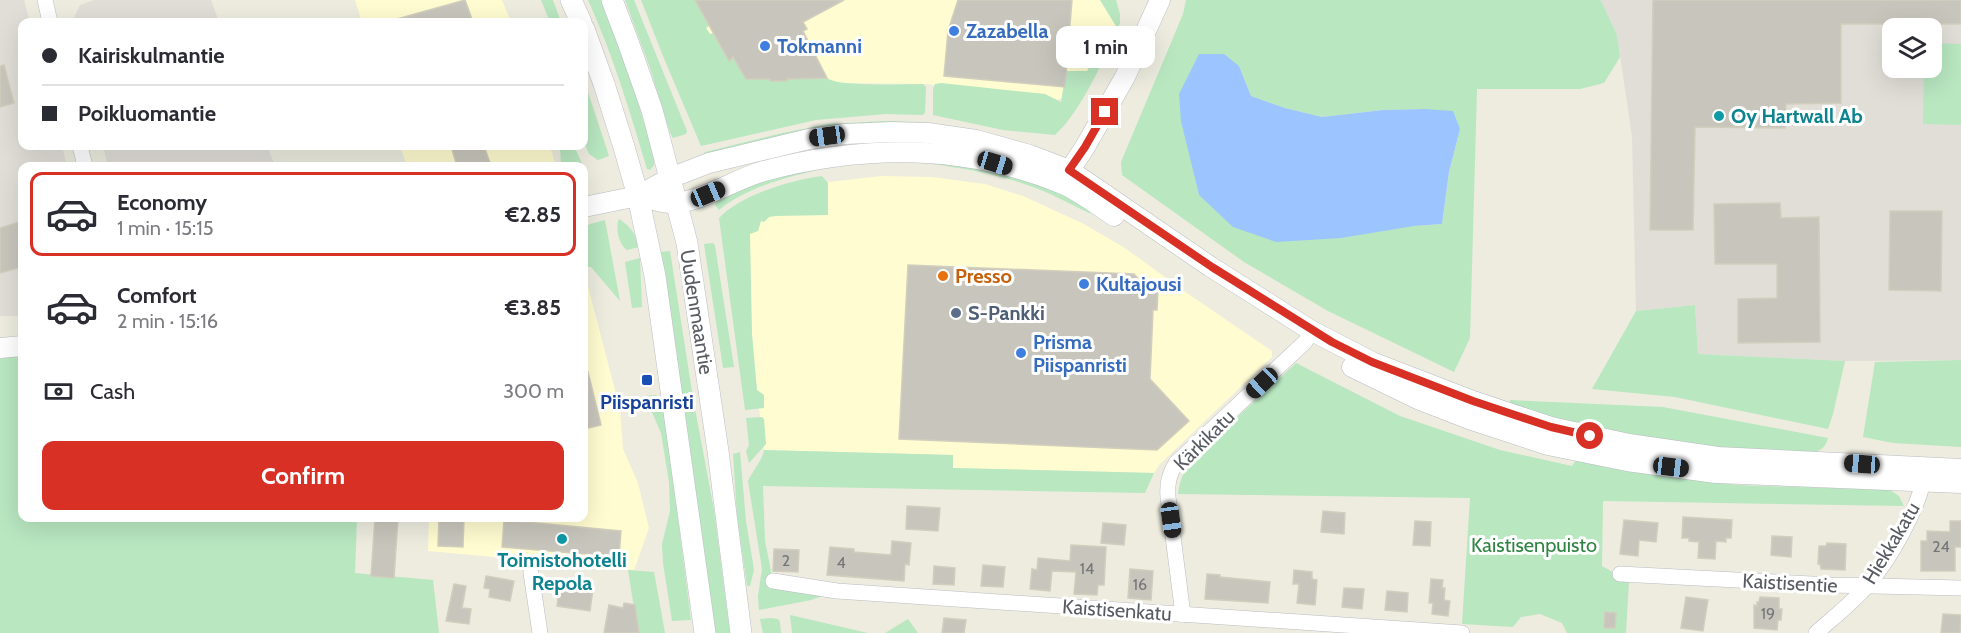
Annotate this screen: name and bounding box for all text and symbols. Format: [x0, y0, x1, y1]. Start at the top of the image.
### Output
map controls [1882, 18, 1942, 78]
button: layers [1882, 18, 1942, 78]
place label: Zazabella [966, 19, 1048, 43]
marker: Zazabella [947, 24, 961, 38]
callout: 1 min [1056, 25, 1154, 67]
place label: Tokmanni [777, 34, 862, 58]
text: 1 min [1083, 35, 1128, 59]
marker: Tokmanni [758, 39, 772, 53]
text: Kairiskulmantie [78, 42, 225, 69]
route end [1091, 98, 1118, 125]
text: Poikluomantie [78, 100, 216, 127]
place label: Oy Hartwall Ab [1731, 104, 1863, 128]
marker: Oy Hartwall Ab [1712, 109, 1726, 123]
car [808, 125, 846, 147]
car [975, 149, 1015, 177]
car [688, 179, 728, 209]
icon: car [45, 187, 99, 241]
text: Economy [117, 189, 207, 216]
text: €2.85 [505, 201, 561, 228]
text: 1 min · 15:15 [117, 216, 214, 240]
street label: Uudenmaantie [675, 248, 719, 376]
place label: Presso [955, 264, 1012, 288]
marker: Presso [936, 269, 950, 283]
place label: Kultajousi [1096, 272, 1181, 296]
marker: Kultajousi [1077, 277, 1091, 291]
icon: car [45, 280, 99, 334]
text: Comfort [117, 282, 196, 309]
text: €3.85 [505, 294, 561, 321]
place label: S-Pankki [968, 301, 1045, 325]
marker: S-Pankki [949, 306, 963, 320]
text: 2 min · 15:16 [117, 309, 218, 333]
place label: Prisma Piispanristi [1033, 330, 1127, 377]
marker: Prisma Piispanristi [1014, 346, 1028, 360]
car [1243, 364, 1281, 402]
marker: Piispanristi [640, 373, 654, 387]
icon: cash [42, 375, 75, 408]
text: Cash [90, 378, 135, 405]
text: 300 m [503, 379, 564, 403]
place label: Piispanristi [600, 390, 694, 414]
street label: Kärkikatu [1169, 405, 1239, 475]
route start [1576, 422, 1603, 449]
button: Confirm [42, 441, 564, 510]
car [1843, 454, 1881, 474]
car [1652, 456, 1690, 478]
street label: Hiekkakatu [1857, 498, 1925, 588]
car [1160, 501, 1182, 539]
marker: Toimistohotelli Repola [555, 532, 569, 546]
park label: Kaistisenpuisto [1471, 533, 1597, 557]
house number: 24 [1932, 537, 1950, 556]
place label: Toimistohotelli Repola [497, 548, 627, 595]
house number: 2 [782, 551, 790, 570]
house number: 4 [836, 553, 846, 572]
house number: 14 [1080, 559, 1094, 578]
street label: Kaistisentie [1742, 569, 1838, 597]
house number: 16 [1133, 575, 1147, 594]
street label: Kaistisenkatu [1061, 594, 1173, 626]
house number: 19 [1761, 604, 1775, 623]

